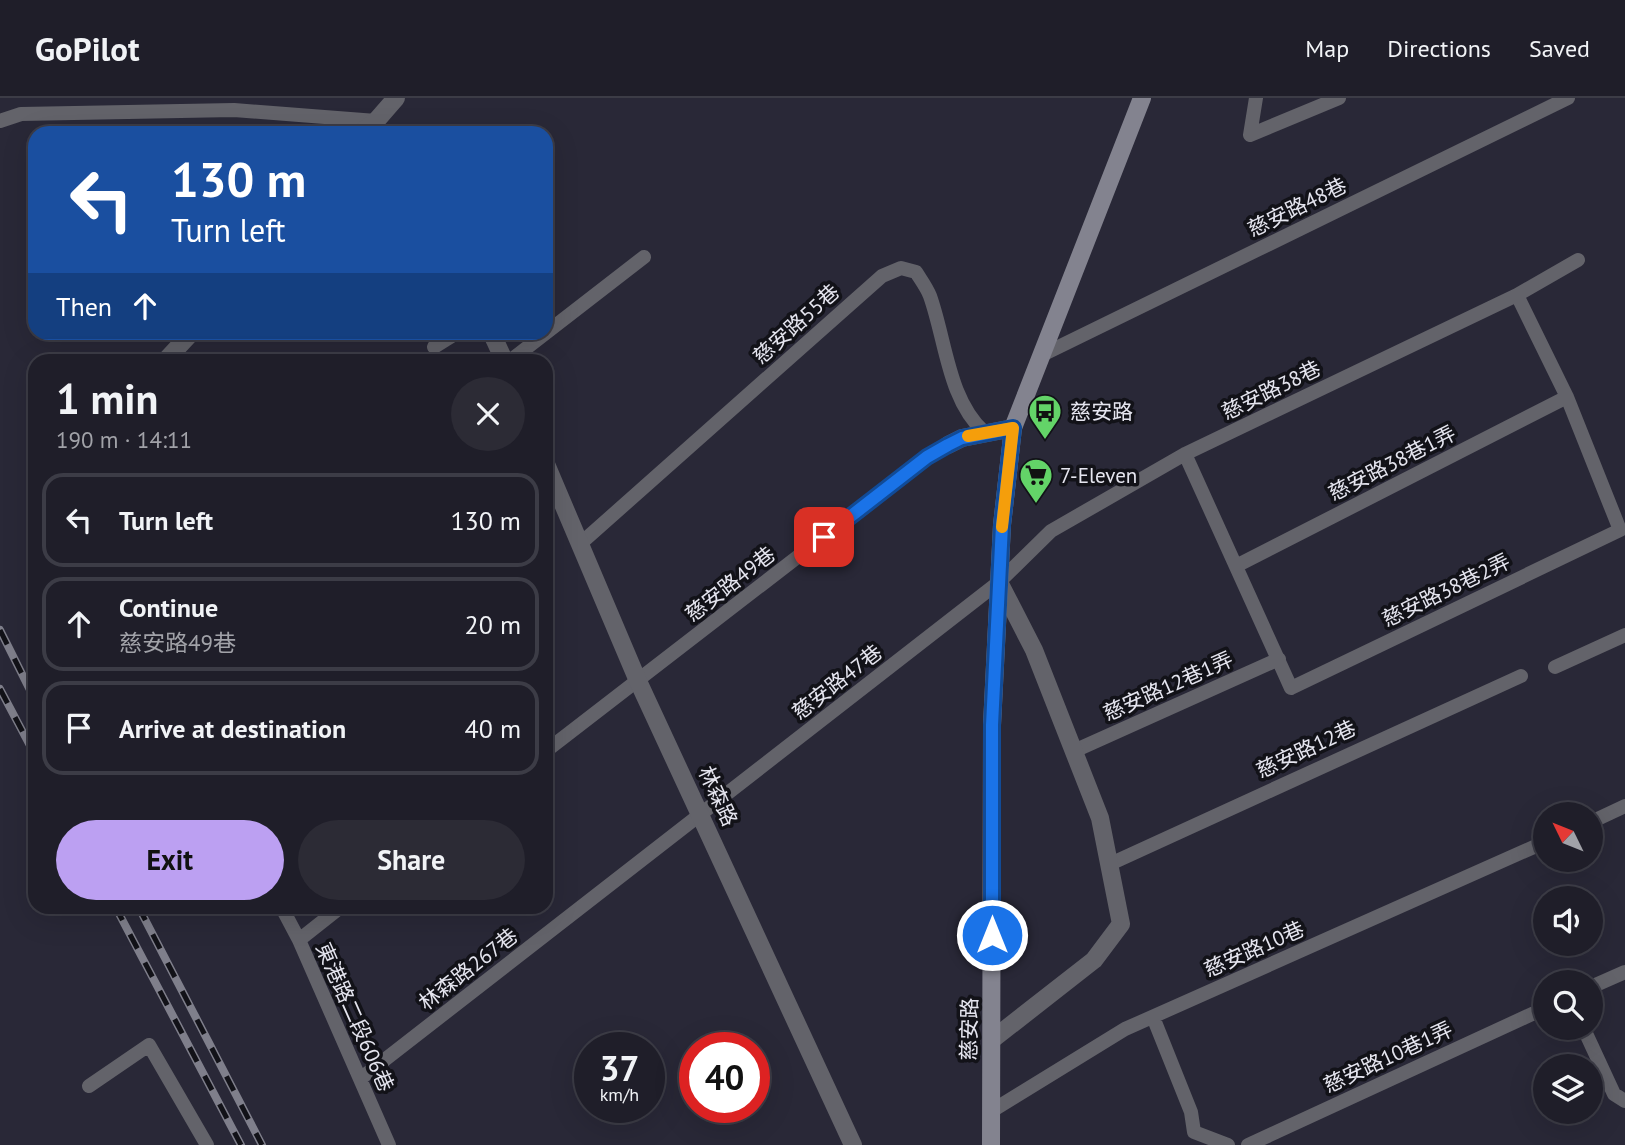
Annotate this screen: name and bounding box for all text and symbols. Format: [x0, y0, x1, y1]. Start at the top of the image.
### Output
text: GoPilot [35, 27, 140, 70]
text: Map [1305, 33, 1349, 64]
text: Directions [1387, 33, 1491, 64]
text: Saved [1529, 33, 1590, 64]
text: 130 m [171, 147, 306, 211]
icon: left [56, 154, 147, 245]
street label: 慈安路48巷 [1243, 171, 1351, 243]
text: Turn left [171, 209, 286, 251]
street label: 慈安路55巷 [747, 278, 845, 370]
icon: ahead [126, 287, 164, 325]
text: Then [56, 290, 112, 323]
street label: 慈安路38巷 [1217, 354, 1325, 426]
text: 1 min [56, 371, 158, 426]
button: close [451, 377, 525, 451]
bus stop icon: 慈安路 [1026, 392, 1064, 441]
place label: 慈安路 [1070, 398, 1133, 425]
street label: 慈安路38巷1弄 [1324, 419, 1460, 507]
text: 190 m · 14:11 [56, 425, 192, 454]
supermarket icon: 7-Eleven [1017, 456, 1055, 505]
place label: 7-Eleven [1060, 462, 1137, 489]
icon: left [60, 501, 98, 539]
text: Turn left [119, 504, 213, 537]
text: 130 m [450, 504, 521, 537]
pin [794, 507, 854, 567]
icon: arrive [805, 518, 843, 556]
street label: 慈安路49巷 [680, 540, 780, 628]
street label: 慈安路38巷2弄 [1377, 547, 1515, 633]
text: Continue [119, 591, 218, 624]
icon: ahead [60, 605, 98, 643]
text: 20 m [465, 608, 521, 641]
text: 慈安路49巷 [119, 628, 236, 657]
street label: 慈安路47巷 [787, 638, 887, 726]
street label: 慈安路12巷1弄 [1099, 645, 1237, 727]
icon: arrive [60, 709, 98, 747]
text: Arrive at destination [119, 712, 346, 745]
text: 40 m [465, 712, 521, 745]
street label: 慈安路12巷 [1252, 714, 1360, 784]
street label: 林森路 [692, 762, 744, 830]
north arrow [1533, 802, 1603, 872]
map controls [1533, 802, 1603, 1124]
button: Exit [56, 820, 284, 900]
button: Share [298, 820, 525, 900]
button: sound [1533, 886, 1603, 956]
position arrow [955, 898, 1029, 972]
street label: 慈安路10巷 [1200, 915, 1308, 983]
street label: 林森路267巷 [413, 922, 523, 1016]
street label: 東港路二段606巷 [310, 938, 400, 1096]
button: search [1533, 970, 1603, 1040]
street label: 慈安路 [955, 997, 983, 1061]
street label: 慈安路10巷1弄 [1319, 1015, 1457, 1099]
speed limit sign: 40 [679, 1032, 770, 1123]
text: 37 [600, 1045, 639, 1091]
button: layers [1533, 1054, 1603, 1124]
text: km/h [600, 1083, 639, 1106]

